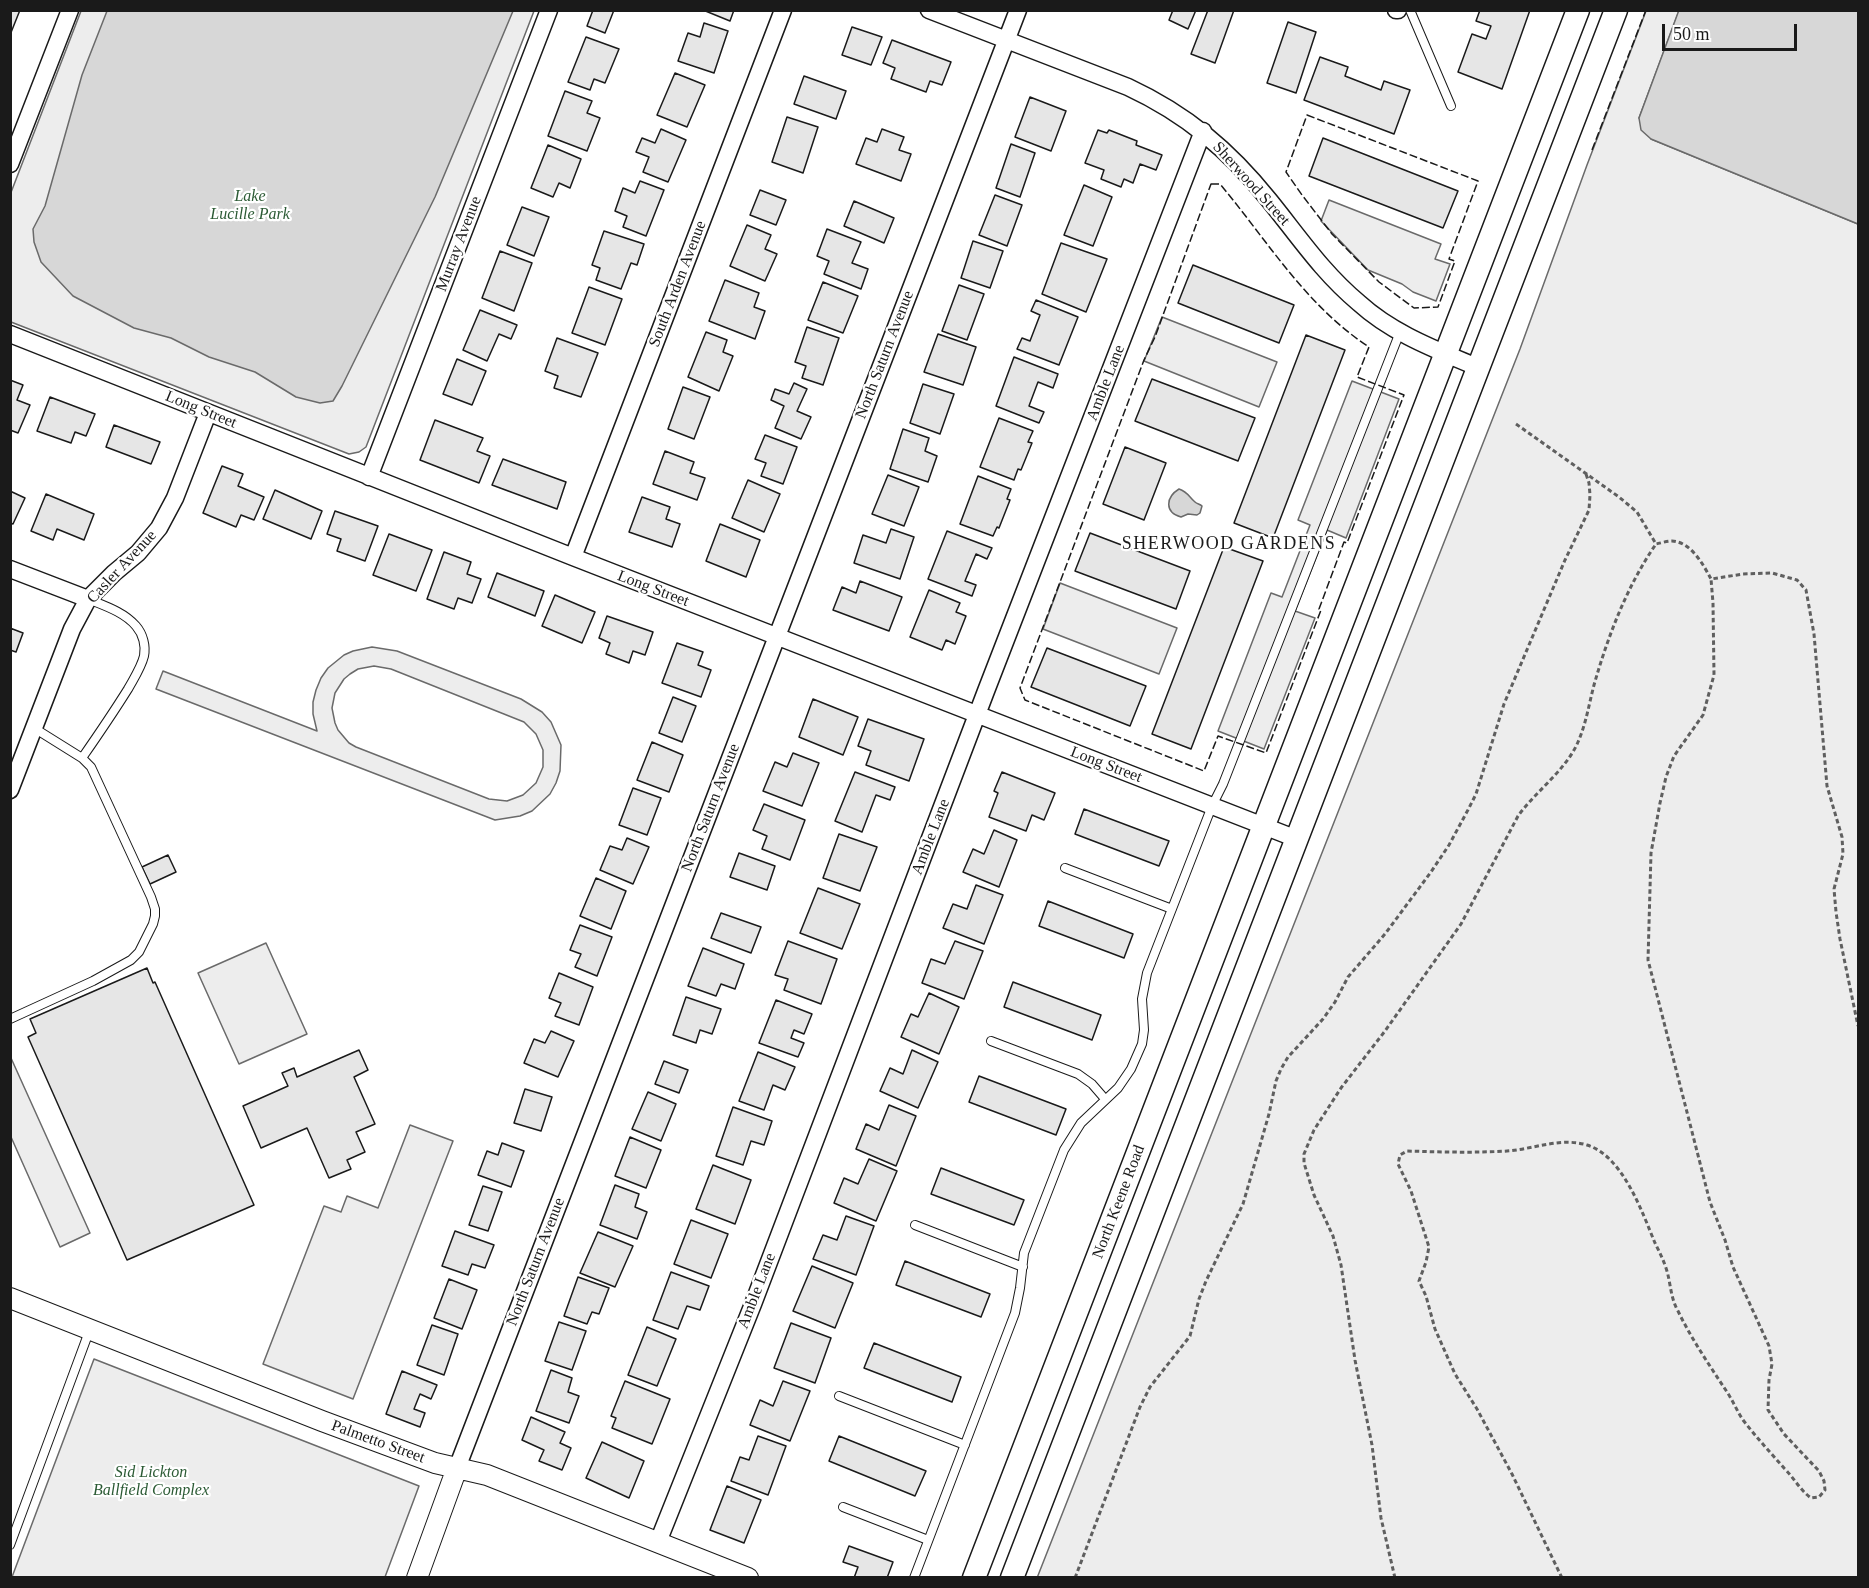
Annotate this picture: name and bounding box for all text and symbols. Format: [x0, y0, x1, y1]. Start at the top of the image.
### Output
scale bar [1665, 12, 1800, 50]
text: 50 m [1673, 24, 1710, 44]
street label: Sherwood Street [1208, 138, 1294, 230]
park label: Lake Lucille Park [210, 187, 290, 225]
street label: Murray Avenue [432, 194, 486, 294]
street label: South Arden Avenue [645, 218, 711, 350]
street label: North Saturn Avenue [852, 288, 918, 422]
street label: Amble Lane [1083, 342, 1129, 424]
street label: Long Street [163, 387, 239, 433]
street label: Casler Avenue [83, 526, 161, 608]
district label: SHERWOOD GARDENS [1122, 533, 1336, 555]
street label: Long Street [615, 567, 691, 611]
street label: North Saturn Avenue [678, 741, 744, 875]
street label: Long Street [1068, 743, 1144, 787]
street label: Amble Lane [908, 796, 954, 878]
street label: North Keene Road [1089, 1143, 1149, 1261]
street label: North Saturn Avenue [503, 1195, 569, 1329]
street label: Amble Lane [734, 1250, 780, 1332]
street label: Palmetto Street [329, 1416, 427, 1468]
park label: Sid Lickton Ballfield Complex [93, 1463, 209, 1501]

